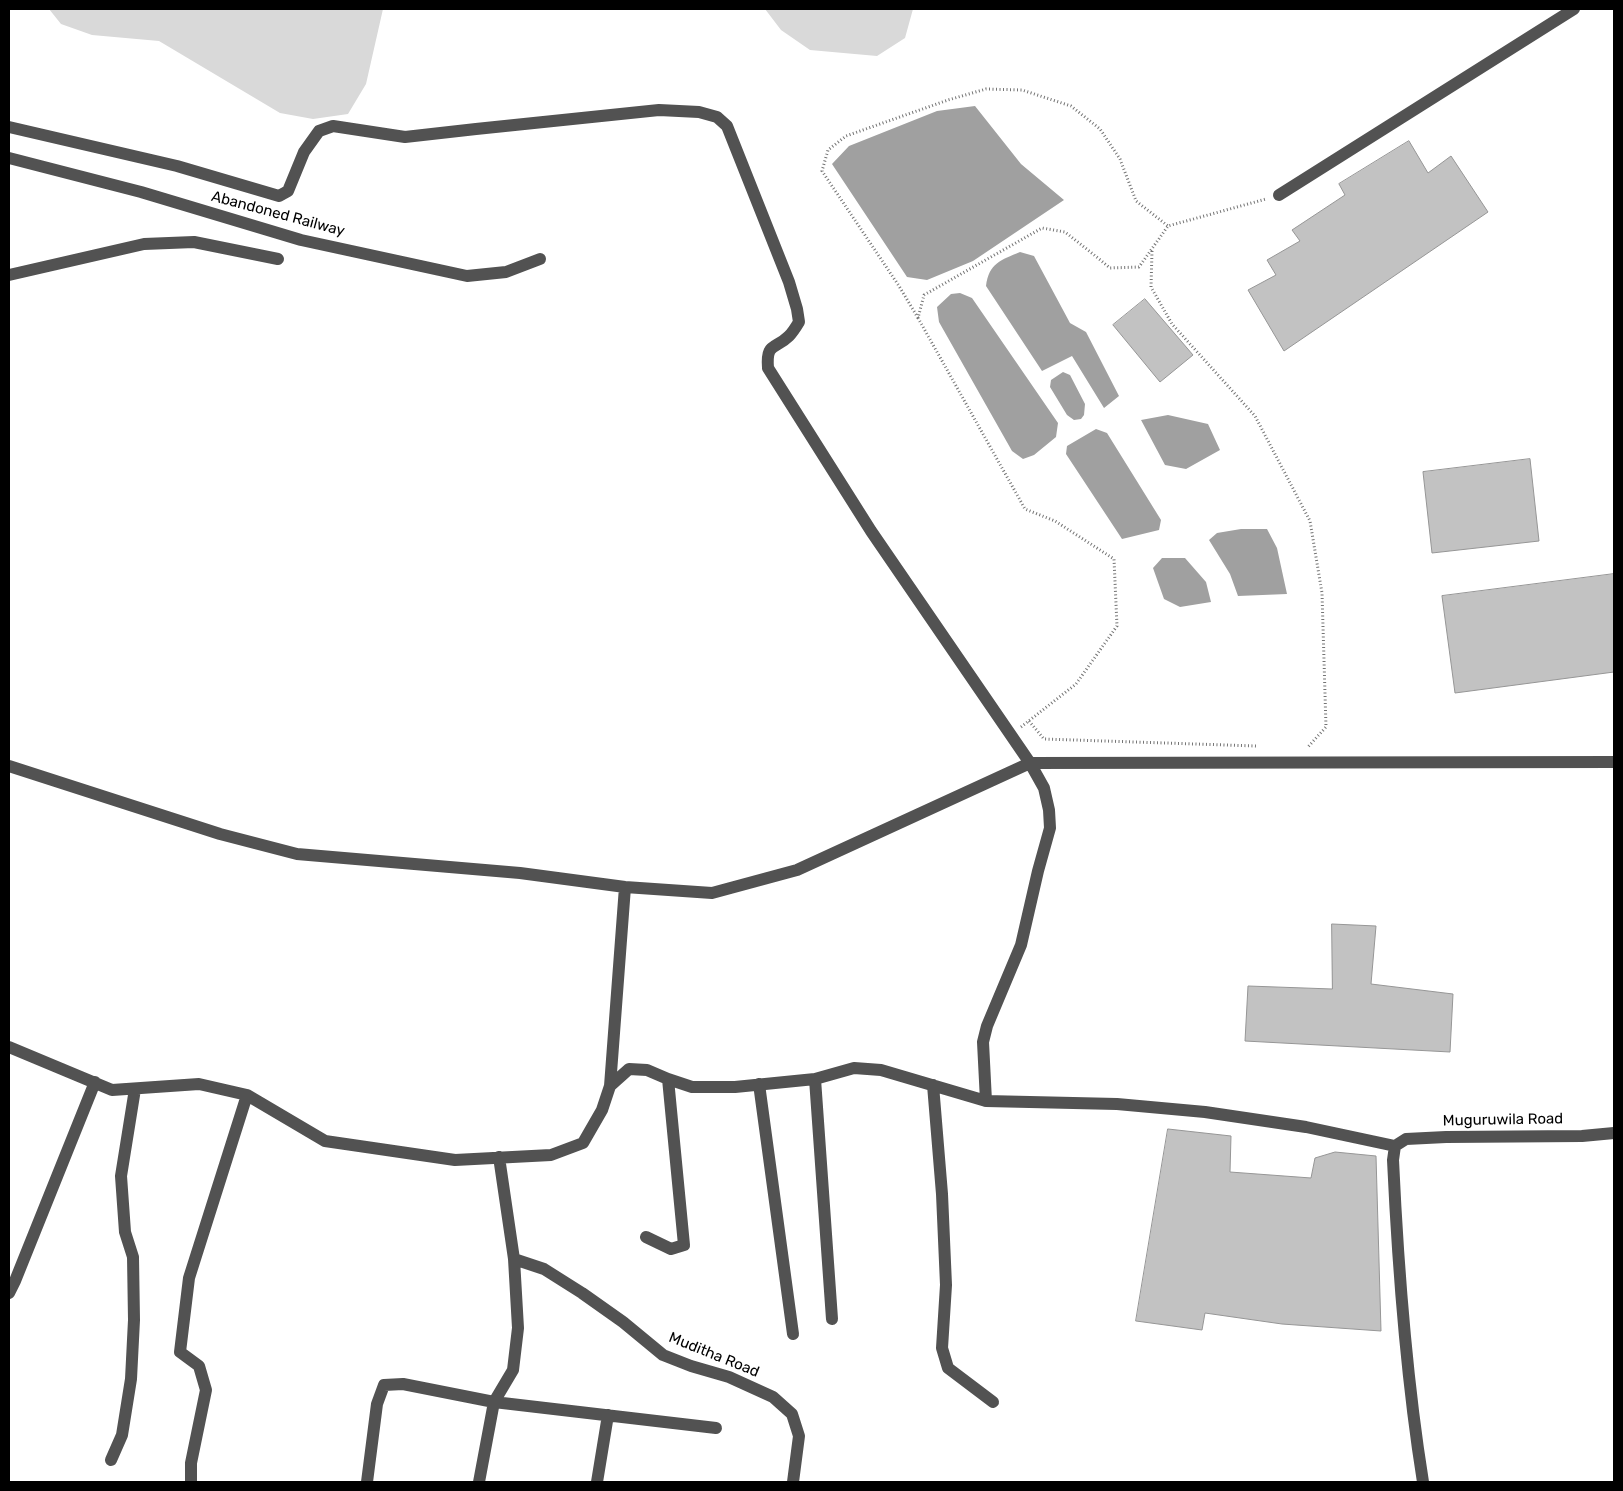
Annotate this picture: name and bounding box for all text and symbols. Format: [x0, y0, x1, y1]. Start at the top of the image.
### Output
street label: Abandoned Railway [209, 188, 347, 240]
street label: Muguruwila Road [1443, 1110, 1563, 1130]
street label: Muditha Road [666, 1329, 762, 1381]

